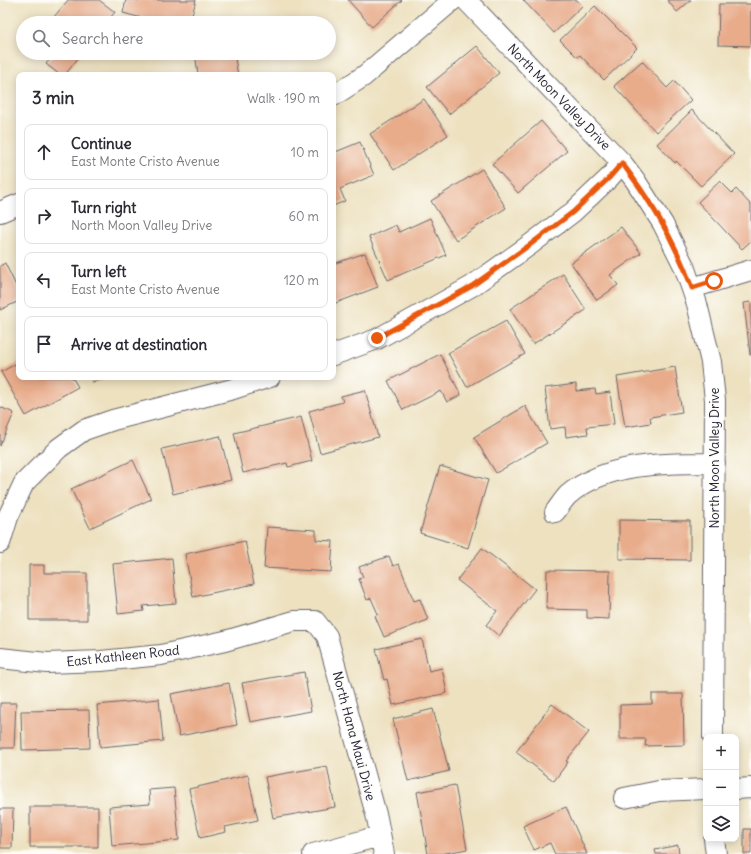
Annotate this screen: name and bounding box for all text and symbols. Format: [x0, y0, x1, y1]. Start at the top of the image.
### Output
search box [16, 16, 336, 60]
icon: search [30, 27, 52, 49]
text: Search here [62, 29, 143, 48]
street label: North Moon Valley Drive [504, 40, 614, 154]
text: 3 min [32, 87, 74, 109]
text: Walk · 190 m [247, 90, 320, 107]
text: Continue [71, 134, 132, 153]
icon: ahead [33, 141, 55, 163]
text: 10 m [291, 144, 319, 161]
text: East Monte Cristo Avenue [71, 153, 220, 170]
text: Turn right [71, 198, 136, 217]
icon: right [33, 205, 55, 227]
text: 60 m [288, 208, 319, 225]
text: North Moon Valley Drive [71, 217, 212, 234]
text: Turn left [71, 262, 126, 281]
icon: left [33, 269, 55, 291]
text: 120 m [284, 272, 319, 289]
route start [705, 272, 723, 290]
text: East Monte Cristo Avenue [71, 281, 220, 298]
route end [368, 329, 386, 347]
icon: arrive [33, 333, 55, 355]
text: Arrive at destination [71, 335, 207, 354]
street label: North Moon Valley Drive [706, 387, 723, 529]
street label: East Kathleen Road [66, 642, 181, 670]
street label: North Hana Maui Drive [329, 669, 379, 803]
map controls [703, 734, 739, 842]
button: + [703, 734, 739, 770]
button: − [703, 770, 739, 806]
button: layers [703, 806, 739, 842]

